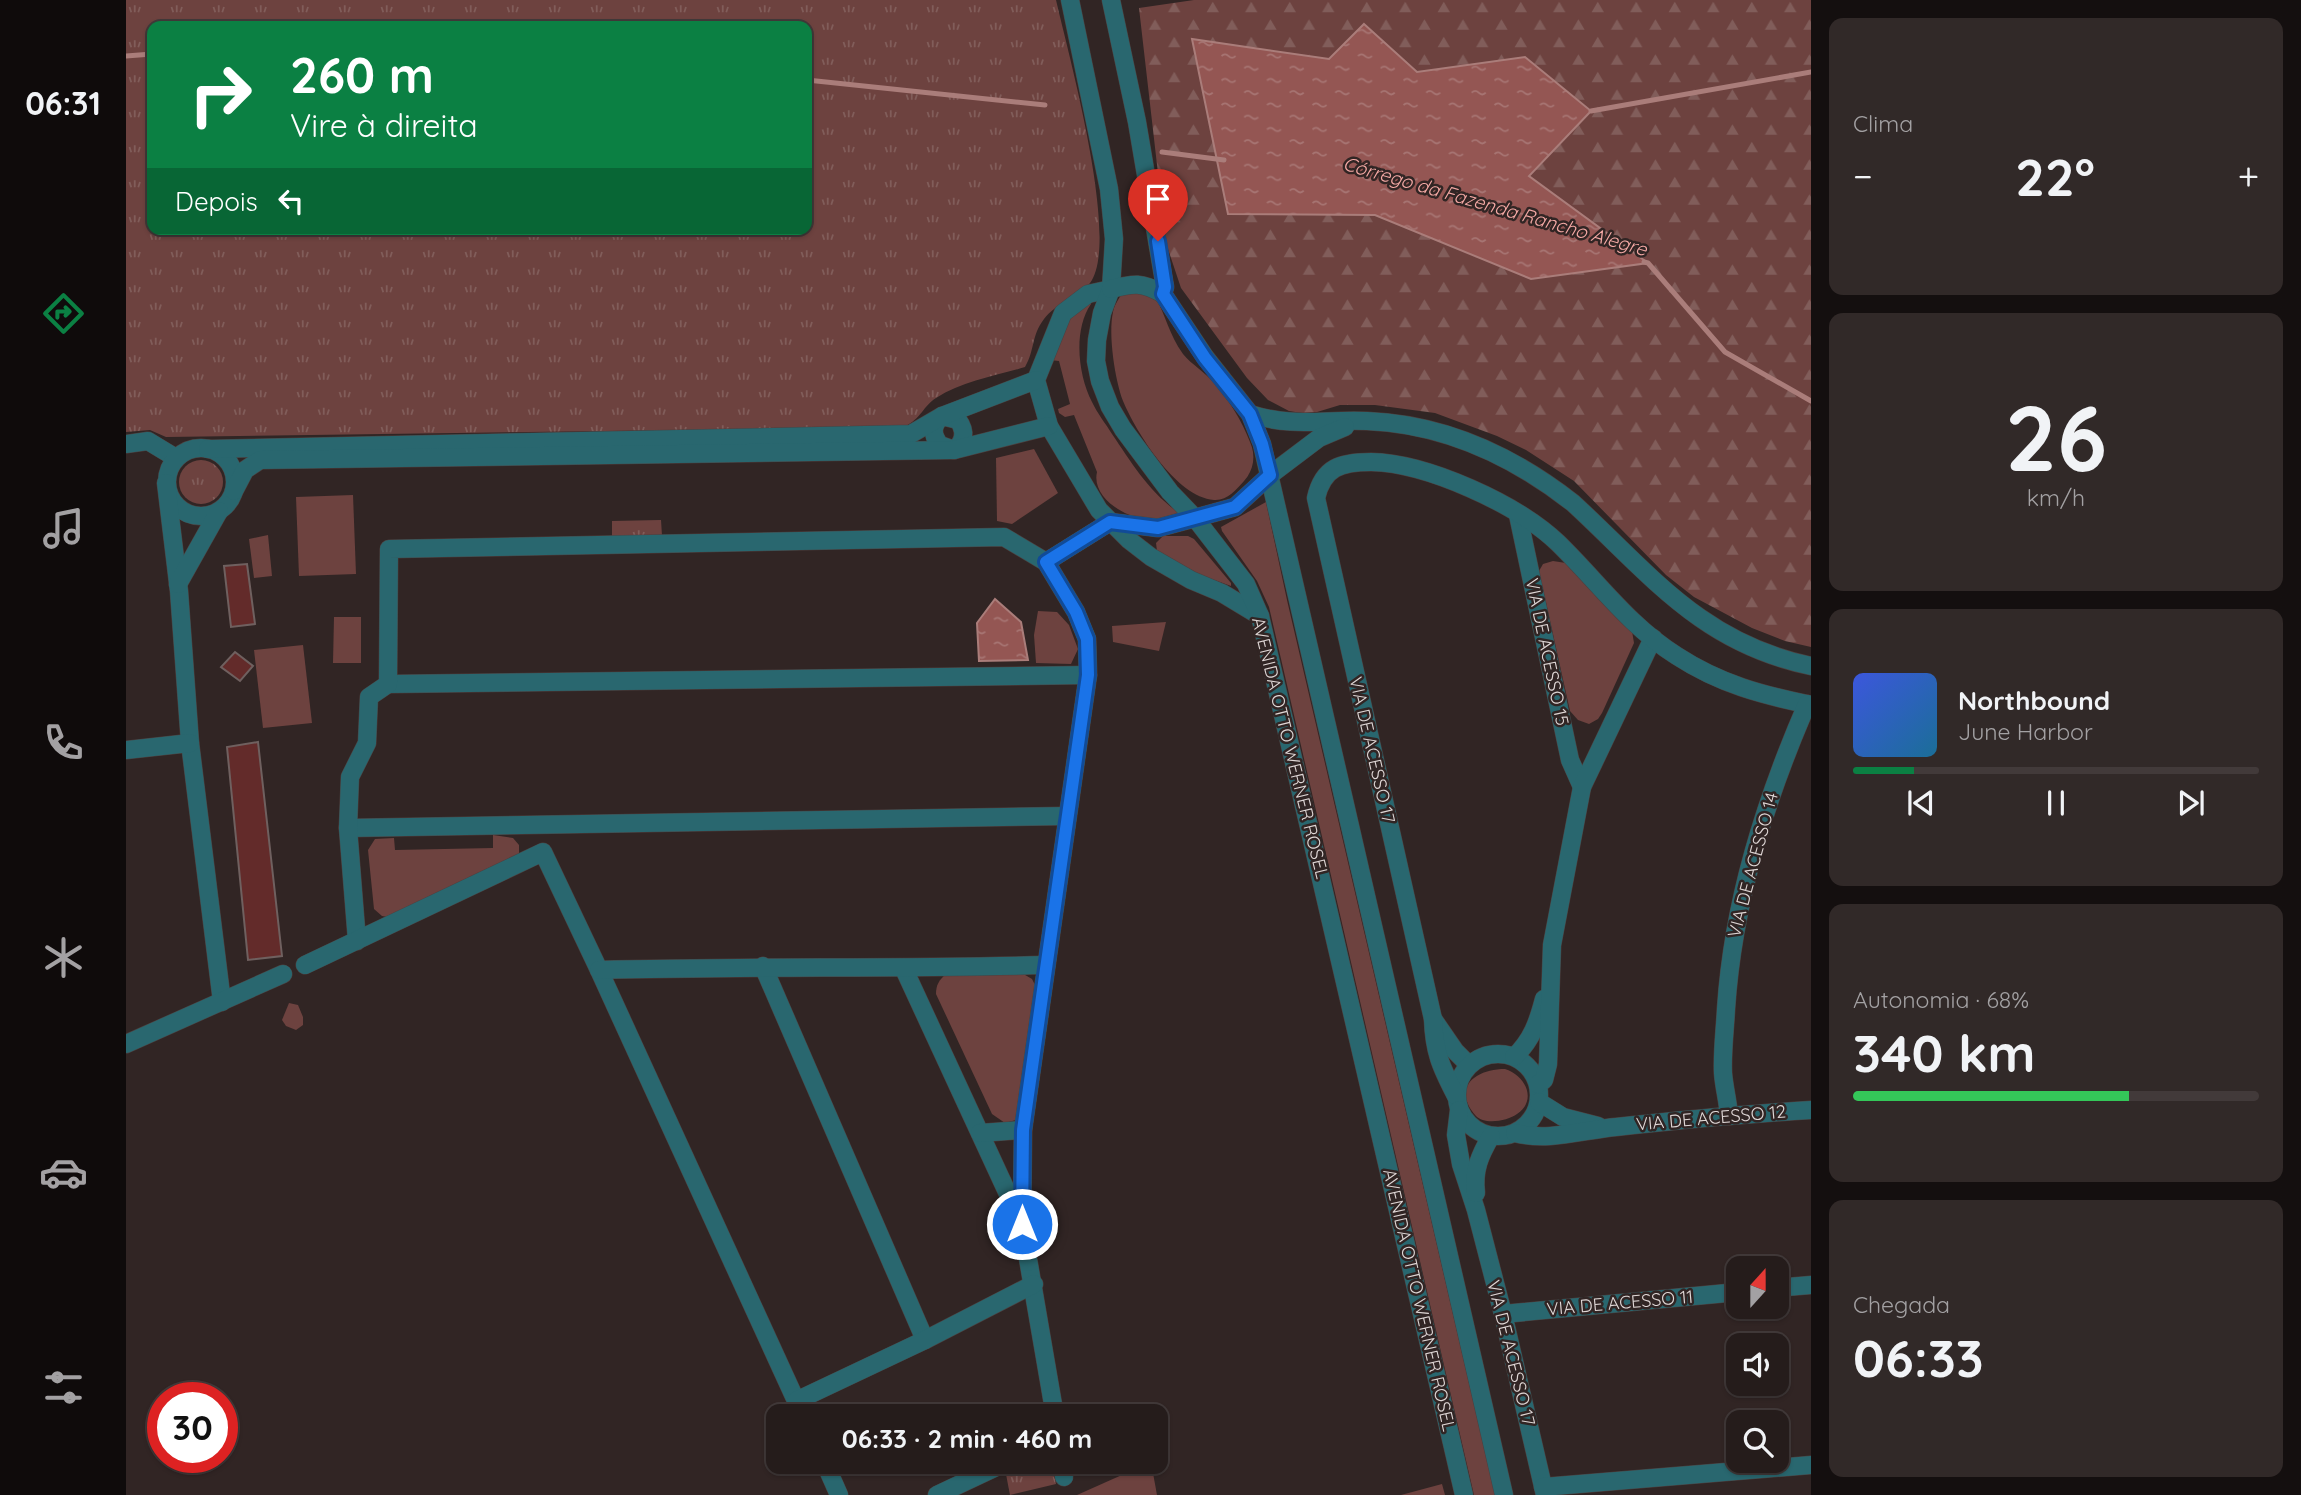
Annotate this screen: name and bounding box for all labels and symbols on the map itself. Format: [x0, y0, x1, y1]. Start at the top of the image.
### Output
water label: Córrego da Fazenda Rancho Alegre [1340, 151, 1651, 261]
pin [1128, 169, 1188, 241]
street label: VIA DE ACESSO 15 [1521, 576, 1574, 728]
street label: AVENIDA OTTO WERNER ROSEL [1247, 615, 1334, 881]
street label: VIA DE ACESSO 17 [1344, 674, 1401, 825]
street label: VIA DE ACESSO 14 [1722, 790, 1783, 940]
street label: VIA DE ACESSO 12 [1635, 1099, 1787, 1136]
street label: AVENIDA OTTO WERNER ROSEL [1378, 1166, 1461, 1434]
position arrow [985, 1187, 1059, 1261]
north arrow [1726, 1256, 1788, 1320]
street label: VIA DE ACESSO 17 [1482, 1278, 1541, 1428]
street label: VIA DE ACESSO 11 [1546, 1285, 1694, 1320]
speed limit sign: 30 [147, 1382, 238, 1473]

